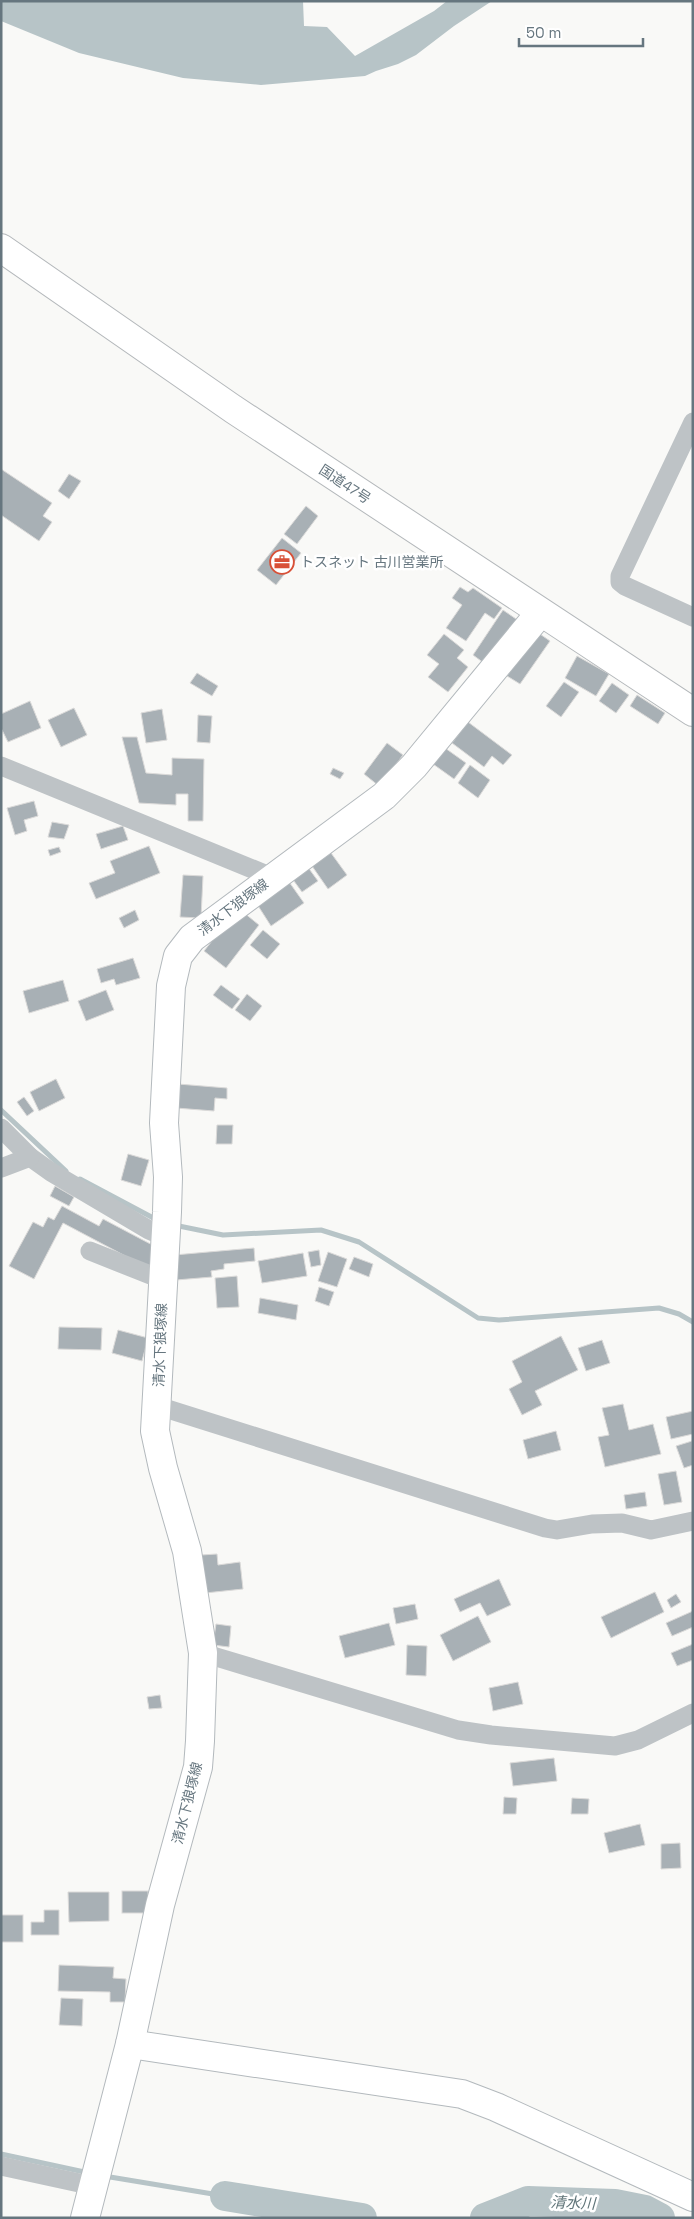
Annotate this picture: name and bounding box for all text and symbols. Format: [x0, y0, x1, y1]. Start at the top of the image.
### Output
scale bar [519, 15, 643, 47]
text: 50 m [526, 23, 561, 42]
street label: 国道47号 [316, 461, 374, 507]
office icon: トスネット 古川営業所 [269, 549, 295, 575]
place label: トスネット 古川営業所 [300, 553, 444, 571]
street label: 清水下狼塚線 [194, 875, 272, 939]
street label: 清水下狼塚線 [150, 1303, 170, 1387]
street label: 清水下狼塚線 [168, 1760, 206, 1846]
water label: 清水川 [550, 2192, 598, 2213]

